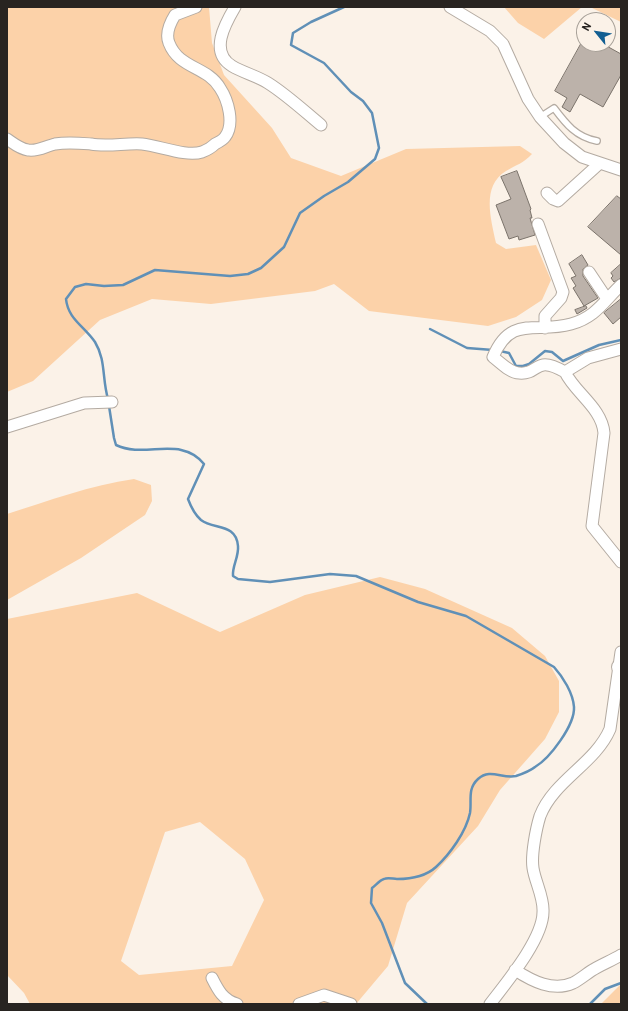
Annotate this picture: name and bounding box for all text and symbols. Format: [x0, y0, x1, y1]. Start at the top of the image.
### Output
north arrow [576, 12, 616, 52]
text: N [579, 20, 593, 33]

